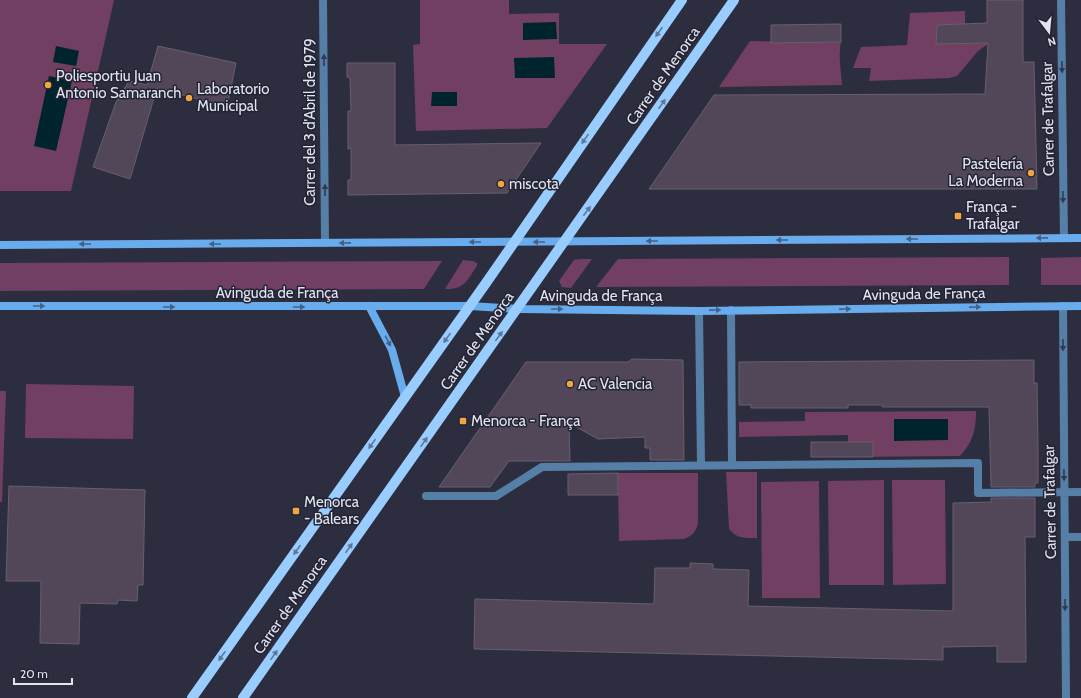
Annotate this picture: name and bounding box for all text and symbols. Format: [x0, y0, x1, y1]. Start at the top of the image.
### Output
north arrow [1029, 12, 1069, 52]
street label: Carrer de Menorca [622, 23, 704, 129]
one-way arrow [655, 27, 663, 37]
text: N [1046, 34, 1057, 49]
street label: Carrer del 3 d'Abril de 1979 [301, 38, 319, 206]
one-way arrow [321, 53, 327, 66]
street label: Carrer de Trafalgar [1038, 61, 1058, 176]
one-way arrow [1059, 61, 1065, 74]
place label: Poliesportiu Juan Antonio Samaranch [56, 67, 181, 102]
marker: Poliesportiu Juan Antonio Samaranch [43, 80, 53, 90]
place label: Laboratorio Municipal [197, 80, 269, 115]
marker: Laboratorio Municipal [184, 93, 194, 103]
one-way arrow [658, 99, 666, 109]
one-way arrow [581, 133, 589, 144]
place label: Pastelería La Moderna [948, 155, 1024, 190]
marker: Pastelería La Moderna [1026, 168, 1036, 178]
place label: miscota [509, 175, 559, 193]
marker: miscota [496, 179, 506, 189]
one-way arrow [322, 183, 328, 196]
one-way arrow [1060, 191, 1066, 204]
place label: França - Trafalgar [966, 198, 1020, 233]
one-way arrow [583, 205, 591, 216]
marker: França - Trafalgar [953, 211, 963, 221]
one-way arrow [1035, 235, 1048, 241]
one-way arrow [905, 236, 918, 242]
one-way arrow [775, 237, 788, 243]
one-way arrow [645, 238, 658, 244]
one-way arrow [468, 239, 481, 245]
one-way arrow [532, 239, 545, 245]
one-way arrow [338, 240, 351, 246]
one-way arrow [78, 241, 91, 247]
one-way arrow [208, 241, 221, 247]
street label: Avinguda de França [216, 284, 339, 302]
street label: Avinguda de França [863, 284, 986, 304]
street label: Avinguda de França [540, 287, 663, 305]
street label: Carrer de Menorca [436, 288, 518, 394]
one-way arrow [33, 303, 46, 309]
one-way arrow [163, 304, 176, 310]
one-way arrow [293, 304, 306, 310]
one-way arrow [969, 304, 982, 310]
one-way arrow [839, 305, 851, 312]
one-way arrow [551, 306, 564, 312]
one-way arrow [709, 307, 722, 313]
one-way arrow [495, 331, 503, 341]
one-way arrow [443, 333, 451, 343]
one-way arrow [384, 335, 391, 347]
one-way arrow [1060, 339, 1066, 352]
place label: AC Valencia [578, 375, 653, 393]
marker: AC Valencia [565, 379, 575, 389]
place label: Menorca - França [471, 412, 581, 430]
marker: Menorca - França [458, 416, 468, 426]
one-way arrow [420, 437, 428, 447]
one-way arrow [368, 439, 376, 449]
street label: Carrer de Trafalgar [1040, 444, 1060, 559]
one-way arrow [1061, 469, 1067, 482]
place label: Menorca - Balears [304, 493, 360, 528]
marker: Menorca - Balears [291, 506, 301, 516]
one-way arrow [345, 543, 353, 554]
one-way arrow [293, 545, 301, 555]
street label: Carrer de Menorca [249, 552, 331, 658]
one-way arrow [1062, 599, 1068, 612]
one-way arrow [270, 649, 278, 660]
one-way arrow [218, 651, 226, 661]
scale bar [14, 660, 72, 686]
text: 20 m [20, 666, 48, 681]

